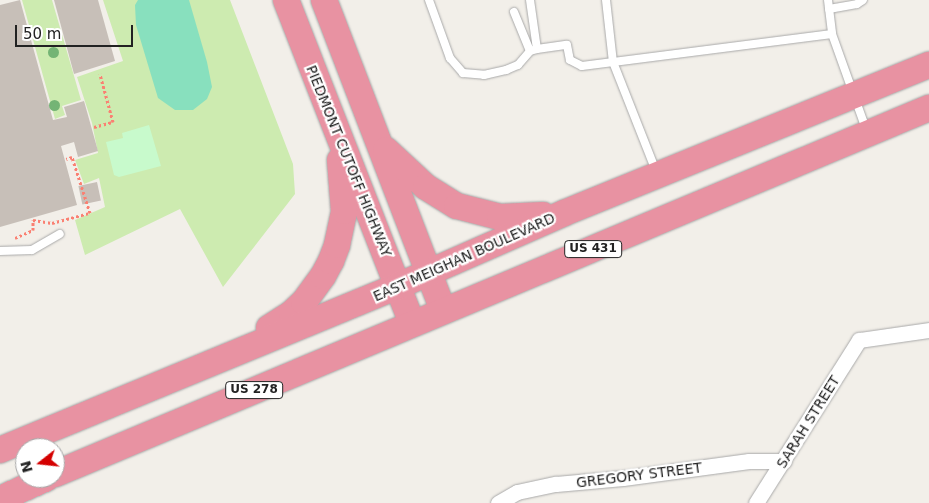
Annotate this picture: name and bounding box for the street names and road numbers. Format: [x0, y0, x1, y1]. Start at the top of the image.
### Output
street label: PIEDMONT CUTOFF HIGHWAY [303, 63, 395, 259]
street label: EAST MEIGHAN BOULEVARD [370, 209, 558, 305]
road number: US 431 [563, 240, 623, 258]
street label: SARAH STREET [773, 373, 843, 471]
road number: US 278 [224, 380, 284, 400]
street label: GREGORY STREET [575, 459, 703, 491]

